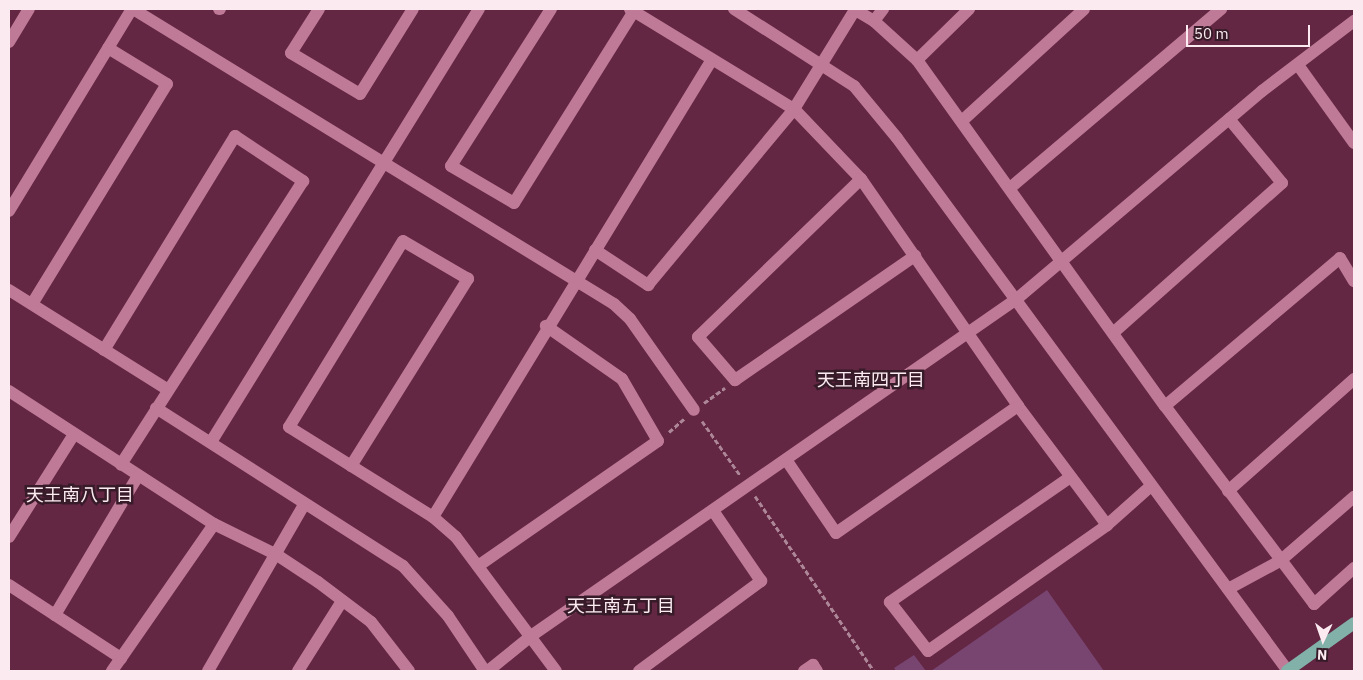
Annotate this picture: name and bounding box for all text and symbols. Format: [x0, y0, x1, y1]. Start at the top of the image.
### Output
scale bar [1188, 15, 1312, 47]
text: 50 m [1194, 24, 1229, 43]
district label: 天王南四丁目 [817, 369, 925, 391]
district label: 天王南八丁目 [26, 484, 134, 506]
district label: 天王南五丁目 [567, 595, 675, 617]
north arrow [1298, 615, 1348, 665]
text: N [1317, 646, 1328, 664]

